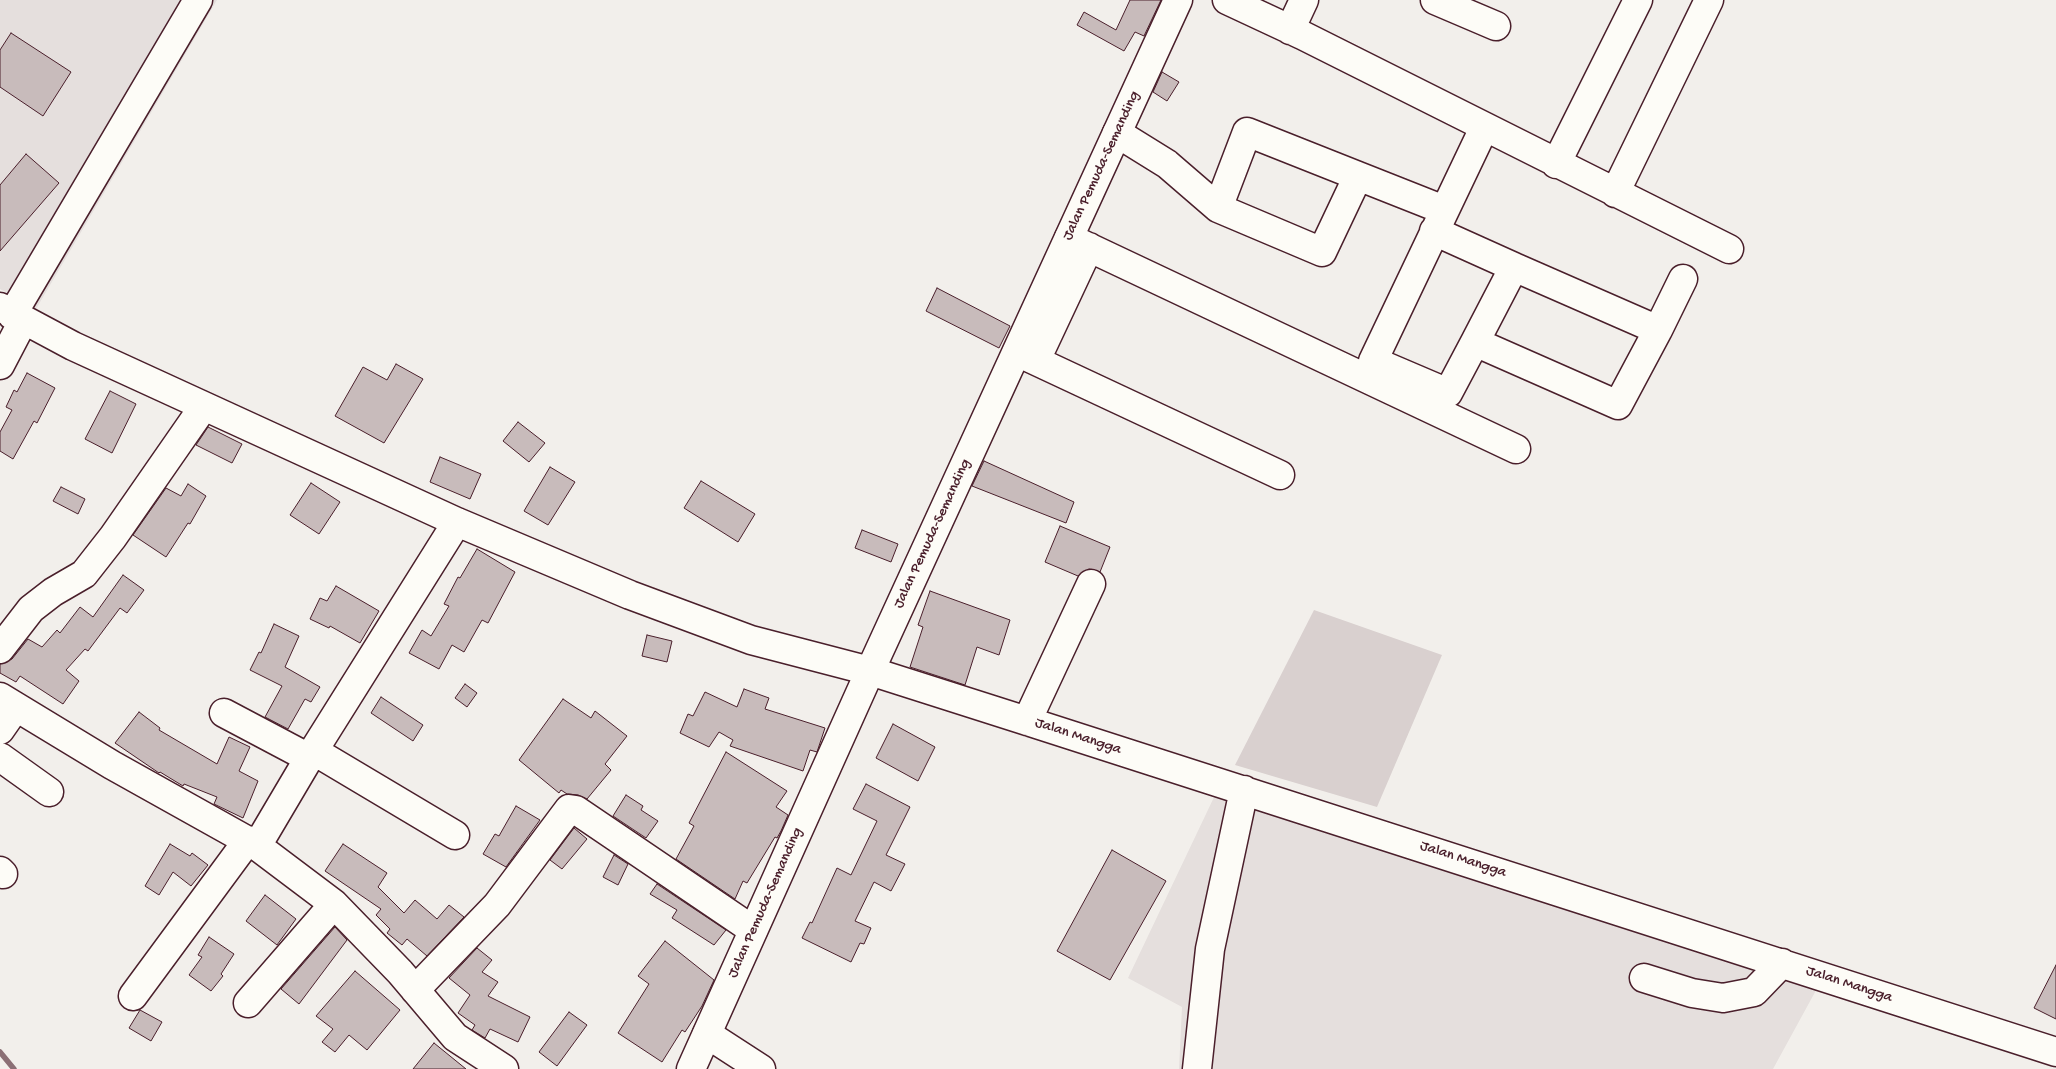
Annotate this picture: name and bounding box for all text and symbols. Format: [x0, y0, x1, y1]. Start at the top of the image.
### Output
street label: Jalan Pemuda-Semanding [1059, 89, 1145, 243]
street label: Jalan Pemuda-Semanding [890, 457, 976, 611]
street label: Jalan Mangga [1032, 715, 1124, 759]
street label: Jalan Pemuda-Semanding [725, 825, 807, 981]
street label: Jalan Mangga [1417, 838, 1509, 882]
street label: Jalan Mangga [1803, 963, 1895, 1007]

